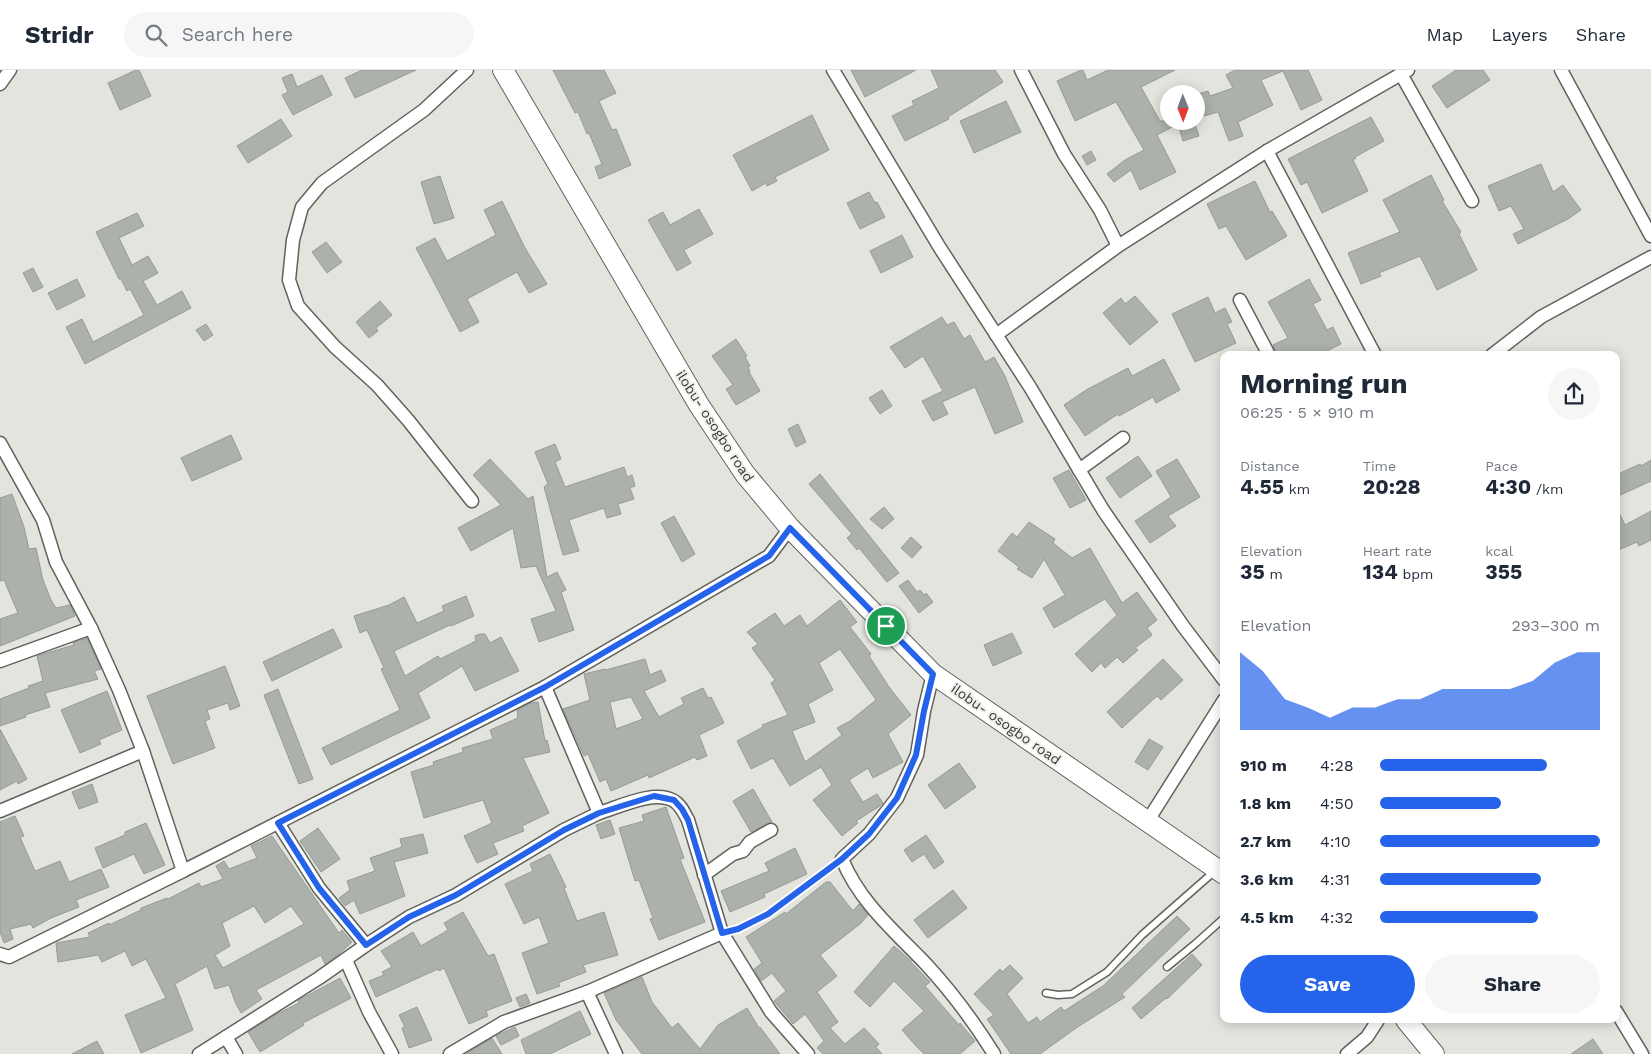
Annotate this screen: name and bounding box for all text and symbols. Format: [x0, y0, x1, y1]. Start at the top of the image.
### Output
search box [124, 12, 474, 57]
text: Stridr [25, 21, 94, 49]
icon: search [142, 21, 170, 49]
text: Search here [182, 23, 293, 46]
text: Map [1426, 24, 1463, 45]
text: Layers [1491, 24, 1548, 45]
text: Share [1576, 24, 1626, 45]
north arrow [1160, 85, 1205, 130]
map controls [1160, 85, 1205, 130]
street label: ilobu- osogbo road [673, 367, 757, 485]
text: Morning run [1240, 367, 1408, 400]
button: share [1548, 368, 1600, 420]
text: 06:25 · 5 × 910 m [1240, 403, 1374, 422]
text: Distance [1240, 458, 1300, 474]
text: Time [1363, 458, 1396, 474]
text: Pace [1485, 458, 1518, 474]
text: 4.55 [1240, 474, 1284, 499]
text: 20:28 [1363, 474, 1421, 499]
text: 4:30 [1485, 474, 1531, 499]
text: km [1284, 481, 1310, 497]
text: /km [1531, 481, 1563, 497]
text: Elevation [1240, 543, 1303, 559]
text: Heart rate [1363, 543, 1432, 559]
text: kcal [1485, 543, 1513, 559]
text: 35 [1240, 559, 1265, 584]
text: 134 [1363, 559, 1398, 584]
text: 355 [1485, 559, 1522, 584]
text: m [1265, 566, 1283, 582]
text: bpm [1398, 566, 1433, 582]
pin [865, 605, 907, 647]
icon: arrive [872, 612, 900, 640]
text: Elevation [1240, 616, 1311, 635]
text: 293–300 m [1511, 616, 1600, 635]
street label: ilobu- osogbo road [948, 680, 1064, 768]
text: 910 m [1240, 756, 1287, 775]
text: 4:28 [1320, 756, 1354, 775]
text: 1.8 km [1240, 794, 1291, 813]
text: 4:50 [1320, 794, 1354, 813]
text: 2.7 km [1240, 832, 1291, 851]
text: 4:10 [1320, 832, 1351, 851]
text: 3.6 km [1240, 870, 1293, 889]
text: 4:31 [1320, 870, 1350, 889]
text: 4.5 km [1240, 908, 1294, 927]
text: 4:32 [1320, 908, 1353, 927]
button: Save [1240, 955, 1415, 1013]
button: Share [1425, 955, 1600, 1013]

